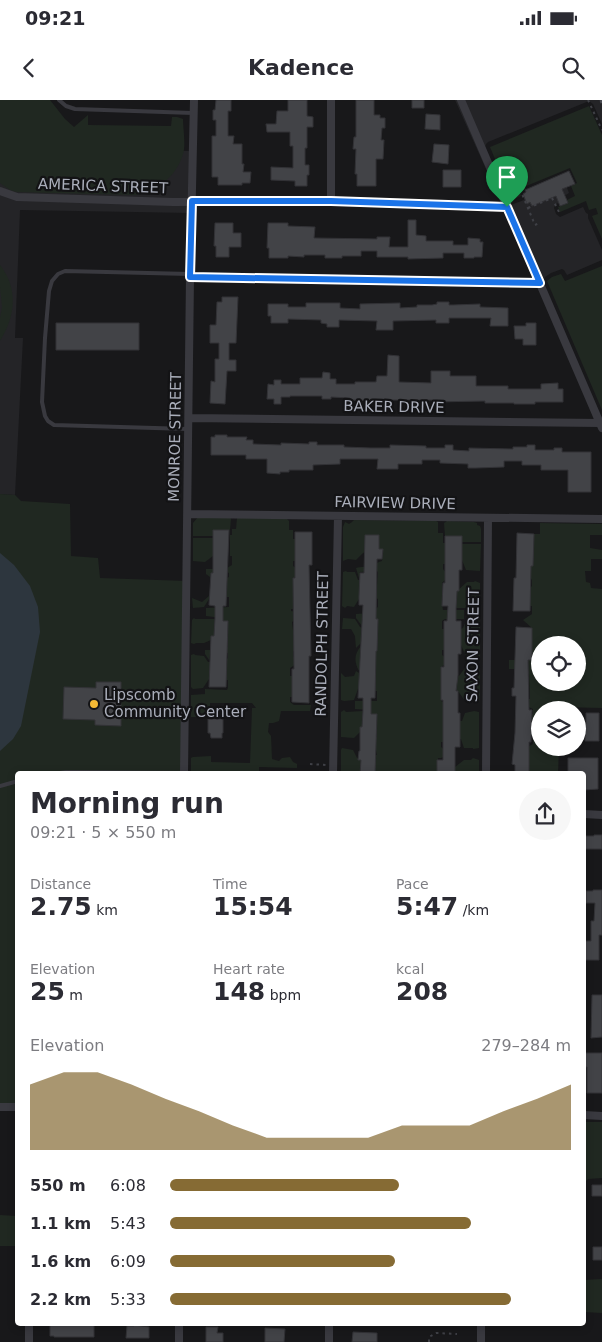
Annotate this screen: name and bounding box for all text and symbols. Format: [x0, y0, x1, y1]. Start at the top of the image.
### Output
text: 09:21 [25, 7, 85, 29]
icon: back [15, 54, 43, 82]
icon: search [559, 54, 587, 82]
text: Kadence [248, 55, 354, 80]
pin [486, 156, 528, 207]
icon: arrive [493, 163, 521, 191]
street label: AMERICA STREET [38, 175, 169, 197]
street label: MONROE STREET [165, 371, 185, 502]
street label: BAKER DRIVE [343, 397, 445, 417]
street label: FAIRVIEW DRIVE [334, 493, 456, 513]
street label: RANDOLPH STREET [312, 570, 332, 717]
street label: SAXON STREET [463, 587, 483, 702]
map controls [531, 636, 586, 756]
button: locate [531, 636, 586, 691]
place label: Lipscomb Community Center [104, 686, 247, 721]
marker: Lipscomb Community Center [88, 698, 100, 710]
button: layers [531, 701, 586, 756]
text: Morning run [30, 787, 224, 820]
button: share [519, 788, 571, 840]
text: 09:21 · 5 × 550 m [30, 823, 176, 842]
text: Distance [30, 876, 91, 892]
text: Time [213, 876, 247, 892]
text: Pace [396, 876, 429, 892]
text: 2.75 [30, 892, 92, 921]
text: 15:54 [213, 892, 293, 921]
text: 5:47 [396, 892, 458, 921]
text: km [92, 902, 118, 918]
text: /km [458, 902, 489, 918]
text: Elevation [30, 961, 95, 977]
text: Heart rate [213, 961, 285, 977]
text: kcal [396, 961, 424, 977]
text: 25 [30, 977, 65, 1006]
text: 148 [213, 977, 265, 1006]
text: 208 [396, 977, 448, 1006]
text: m [65, 987, 83, 1003]
text: bpm [265, 987, 301, 1003]
text: Elevation [30, 1036, 104, 1055]
text: 279–284 m [481, 1036, 571, 1055]
text: 550 m [30, 1176, 86, 1195]
text: 6:08 [110, 1176, 146, 1195]
text: 1.1 km [30, 1214, 91, 1233]
text: 5:43 [110, 1214, 146, 1233]
text: 1.6 km [30, 1252, 91, 1271]
text: 6:09 [110, 1252, 146, 1271]
text: 2.2 km [30, 1290, 91, 1309]
text: 5:33 [110, 1290, 146, 1309]

